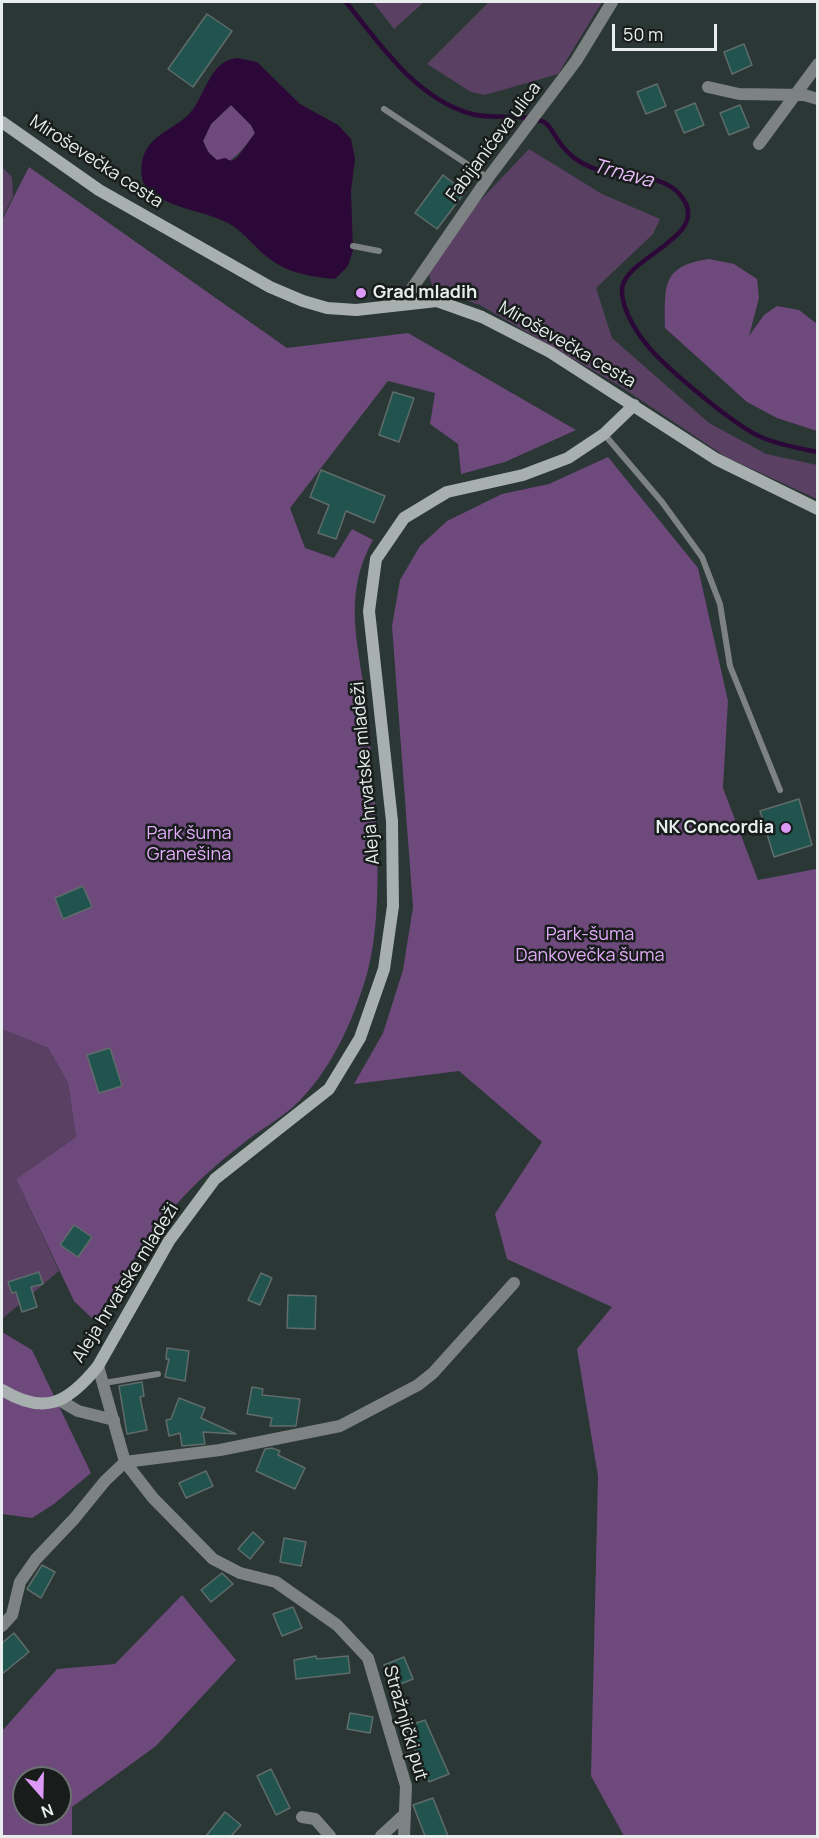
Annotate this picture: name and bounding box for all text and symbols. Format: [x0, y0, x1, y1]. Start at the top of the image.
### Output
scale bar [615, 12, 720, 50]
text: 50 m [623, 22, 663, 46]
street label: Fabijanićeva ulica [442, 78, 546, 206]
street label: Miroševečka cesta [25, 111, 167, 213]
water label: Trnava [590, 154, 656, 194]
place label: Grad mladih [373, 282, 477, 304]
marker: Grad mladih [354, 286, 368, 300]
street label: Miroševečka cesta [495, 297, 639, 393]
street label: Aleja hrvatske mladeži [347, 680, 385, 866]
place label: NK Concordia [656, 817, 774, 839]
marker: NK Concordia [779, 821, 793, 835]
park label: Park šuma Granešina [147, 823, 231, 866]
park label: Park-šuma Dankovečka šuma [515, 924, 665, 966]
street label: Aleja hrvatske mladeži [68, 1199, 184, 1367]
street label: Stražnjički put [378, 1663, 432, 1783]
north arrow [12, 1766, 72, 1826]
text: N [38, 1799, 57, 1823]

